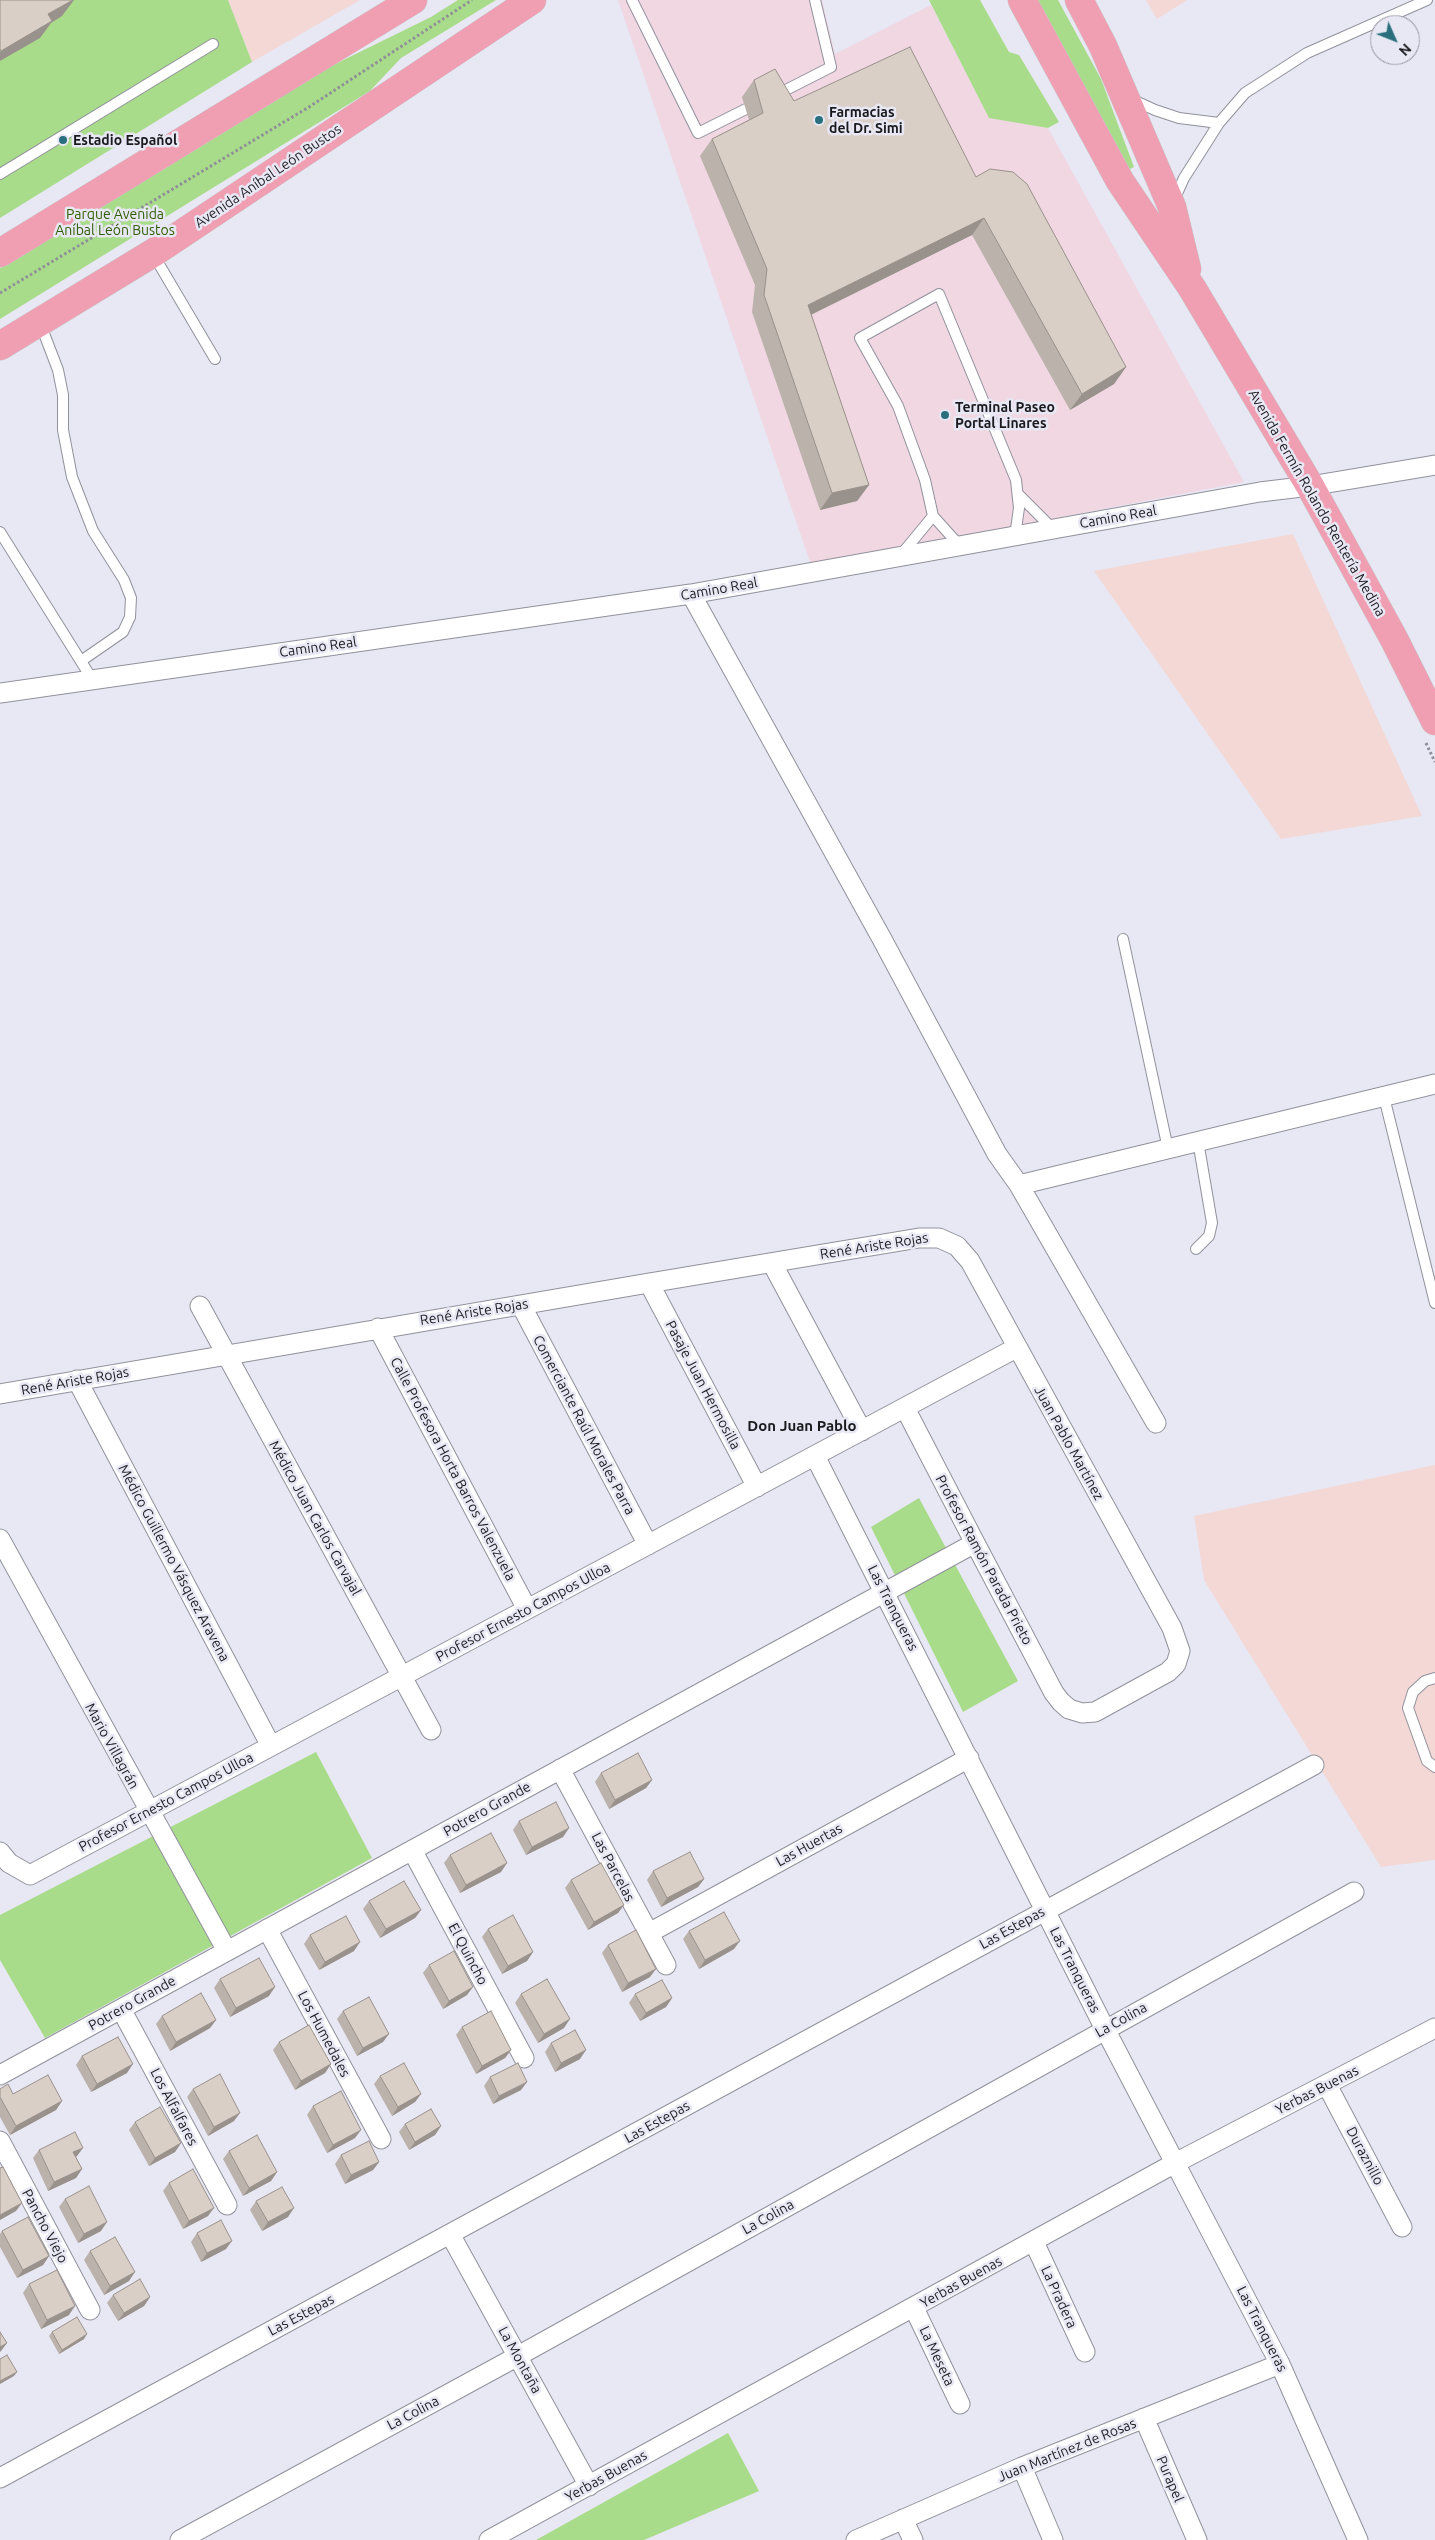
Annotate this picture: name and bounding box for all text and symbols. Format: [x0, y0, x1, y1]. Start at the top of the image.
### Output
north arrow [1370, 15, 1420, 65]
text: N [1396, 40, 1414, 59]
place label: Farmacias del Dr. Simi [829, 104, 903, 136]
marker: Farmacias del Dr. Simi [813, 114, 825, 126]
street label: Avenida Aníbal León Bustos [192, 121, 344, 231]
place label: Estadio Español [73, 132, 177, 148]
marker: Estadio Español [57, 134, 69, 146]
park label: Parque Avenida Aníbal León Bustos [55, 206, 175, 238]
street label: Avenida Fermín Rolando Rentería Medina [1245, 387, 1389, 619]
place label: Terminal Paseo Portal Linares [955, 399, 1055, 432]
marker: Terminal Paseo Portal Linares [939, 409, 951, 421]
street label: Camino Real [1078, 502, 1158, 532]
street label: Camino Real [679, 574, 759, 604]
street label: Camino Real [278, 633, 358, 661]
street label: René Ariste Rojas [819, 1229, 929, 1263]
street label: René Ariste Rojas [419, 1295, 529, 1329]
street label: Pasaje Juan Hermosilla [662, 1318, 744, 1452]
street label: Comerciante Raúl Morales Parra [529, 1332, 639, 1518]
street label: Calle Profesora Horta Barros Valenzuela [387, 1354, 519, 1584]
street label: René Ariste Rojas [20, 1363, 130, 1399]
street label: Juan Pablo Martínez [1031, 1383, 1107, 1503]
district label: Don Juan Pablo [747, 1417, 857, 1435]
street label: Médico Juan Carlos Carvajal [265, 1438, 365, 1598]
street label: Médico Guillermo Vásquez Aravena [115, 1462, 233, 1664]
street label: Profesor Ramón Parada Prieto [932, 1472, 1036, 1648]
street label: Profesor Ernesto Campos Ulloa [433, 1559, 613, 1665]
street label: Las Tranqueras [864, 1562, 922, 1654]
street label: Mario Villagrán [82, 1700, 142, 1792]
street label: Profesor Ernesto Campos Ulloa [76, 1749, 256, 1855]
street label: Potrero Grande [440, 1778, 534, 1840]
street label: Las Huertas [773, 1820, 845, 1870]
street label: Las Parcelas [588, 1830, 638, 1904]
street label: Las Estepas [976, 1903, 1048, 1953]
street label: El Quincho [445, 1920, 491, 1988]
street label: Las Tranqueras [1046, 1924, 1104, 2016]
street label: Potrero Grande [85, 1972, 179, 2034]
street label: Los Humedales [294, 1988, 354, 2080]
street label: La Colina [1092, 1999, 1150, 2041]
street label: Yerbas Buenas [1273, 2062, 1361, 2118]
street label: Los Alfalfares [147, 2065, 201, 2149]
street label: Las Estepas [621, 2097, 693, 2147]
street label: Duraznillo [1343, 2124, 1387, 2188]
street label: Pancho Viejo [18, 2186, 72, 2266]
street label: La Colina [739, 2196, 797, 2238]
street label: Yerbas Buenas [917, 2253, 1005, 2311]
street label: La Pradera [1037, 2263, 1081, 2331]
street label: Las Tranqueras [1233, 2283, 1291, 2375]
street label: Las Estepas [265, 2291, 337, 2339]
street label: La Meseta [916, 2323, 958, 2389]
street label: La Montaña [495, 2324, 545, 2396]
street label: La Colina [384, 2392, 442, 2434]
street label: Juan Martínez de Rosas [995, 2415, 1139, 2485]
street label: Yerbas Buenas [562, 2447, 650, 2505]
street label: Purapel [1153, 2453, 1187, 2505]

